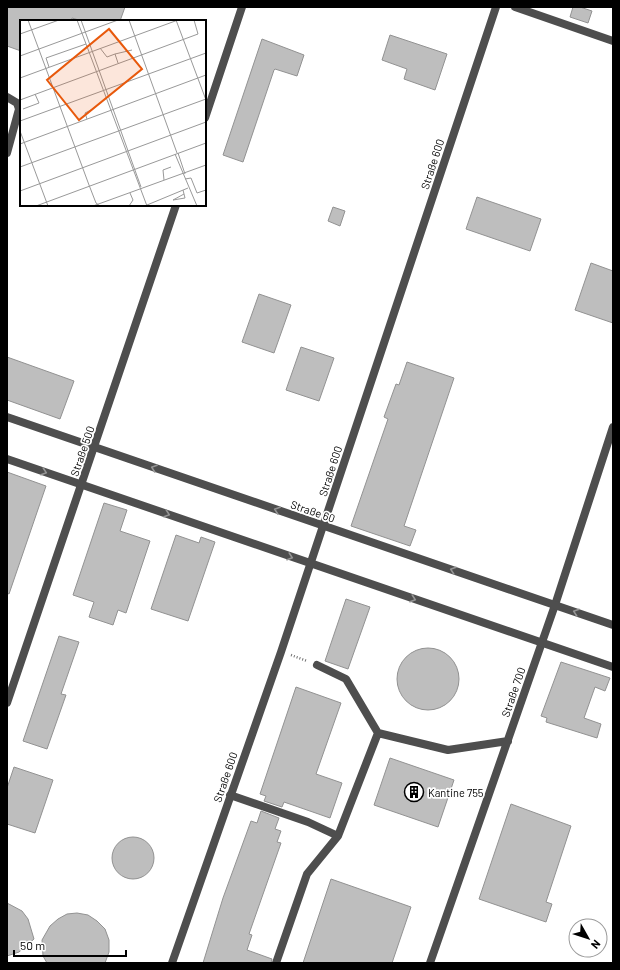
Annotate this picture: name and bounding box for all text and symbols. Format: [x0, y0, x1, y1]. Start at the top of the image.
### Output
inset map [20, 20, 206, 206]
street label: Straße 600 [418, 137, 446, 191]
street label: Straße 500 [67, 424, 97, 478]
street label: Straße 600 [316, 444, 344, 498]
one-way arrow [151, 464, 158, 473]
one-way arrow [40, 467, 47, 476]
street label: Straße 60 [289, 497, 337, 525]
one-way arrow [274, 506, 281, 515]
one-way arrow [163, 509, 170, 518]
one-way arrow [286, 552, 293, 561]
one-way arrow [450, 567, 457, 575]
one-way arrow [409, 594, 416, 602]
one-way arrow [573, 608, 580, 617]
street label: Straße 700 [498, 665, 528, 719]
street label: Straße 600 [210, 750, 240, 804]
building icon: Kantine 755 [403, 781, 425, 803]
place label: Kantine 755 [428, 786, 484, 799]
north arrow [568, 918, 608, 958]
scale bar [14, 932, 126, 958]
text: 50 m [20, 938, 45, 952]
text: N [589, 938, 604, 952]

